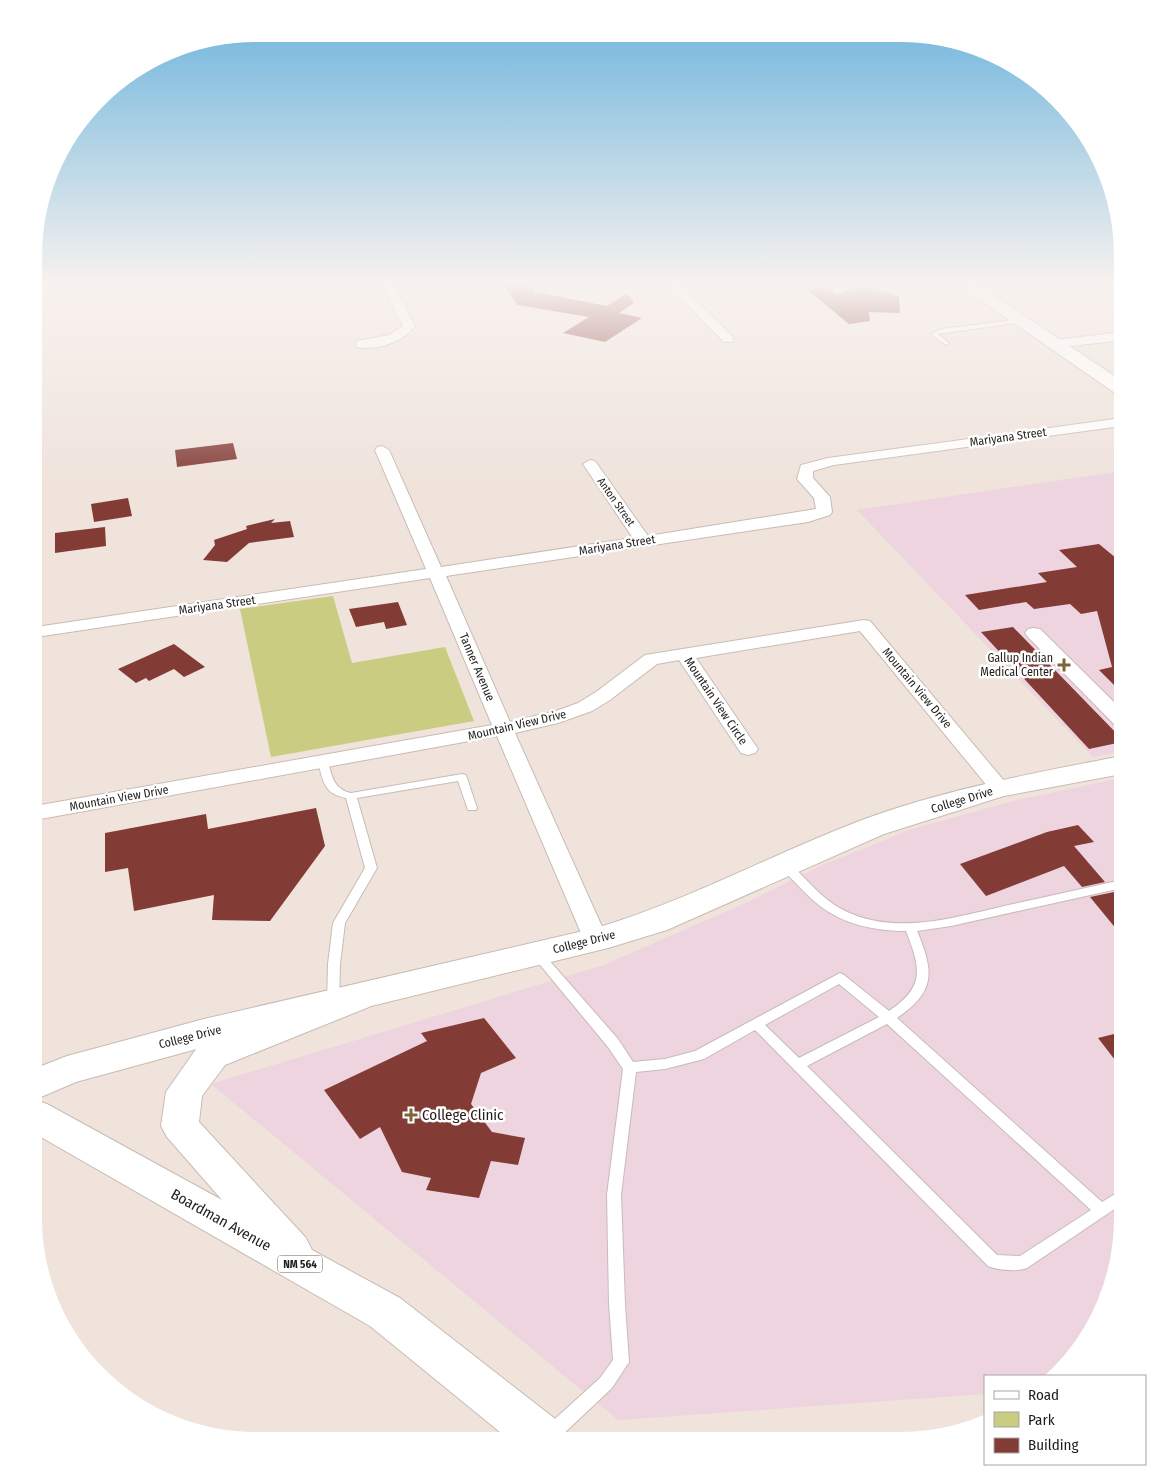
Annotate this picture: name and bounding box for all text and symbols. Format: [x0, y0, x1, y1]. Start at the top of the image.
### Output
street label: Mariyana Street [969, 425, 1047, 449]
street label: Anton Street [595, 475, 638, 529]
street label: Mariyana Street [578, 532, 656, 558]
street label: Mariyana Street [178, 593, 256, 617]
street label: Tanner Avenue [456, 631, 498, 703]
street label: Mountain View Drive [879, 645, 955, 731]
place label: Gallup Indian Medical Center [980, 651, 1054, 679]
street label: Mountain View Circle [682, 655, 750, 747]
marker: Gallup Indian Medical Center [1057, 658, 1071, 672]
street label: Mountain View Drive [466, 707, 568, 743]
street label: Mountain View Drive [68, 782, 170, 814]
street label: College Drive [929, 784, 995, 816]
street label: College Drive [551, 927, 617, 957]
street label: College Drive [157, 1022, 223, 1052]
place label: College Clinic [422, 1106, 504, 1124]
marker: College Clinic [404, 1108, 418, 1122]
street label: Boardman Avenue [168, 1185, 274, 1255]
road number: NM 564 [278, 1256, 322, 1272]
legend [984, 1375, 1146, 1465]
text: Road [1028, 1386, 1059, 1404]
text: Park [1028, 1411, 1055, 1429]
text: Building [1028, 1436, 1079, 1454]

